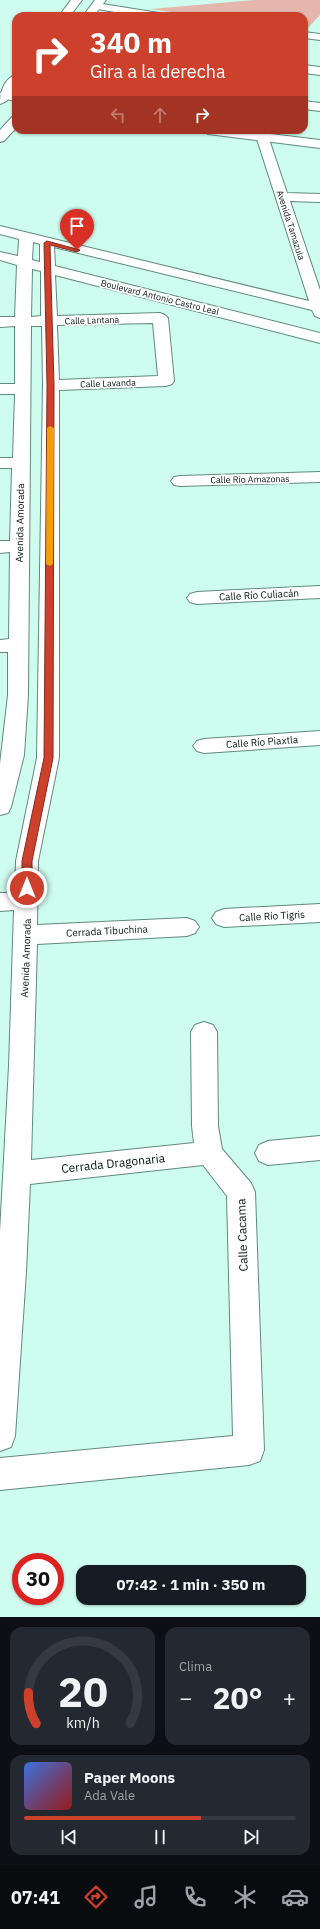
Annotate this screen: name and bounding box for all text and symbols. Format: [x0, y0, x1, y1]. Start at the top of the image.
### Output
text: 340 m [90, 24, 172, 61]
icon: right [24, 28, 76, 80]
text: Gira a la derecha [90, 60, 226, 83]
icon: left [107, 104, 129, 126]
icon: ahead [149, 104, 171, 126]
icon: right [191, 104, 213, 126]
street label: Avenida Tamazula [274, 189, 308, 262]
pin [60, 209, 94, 250]
icon: arrive [66, 215, 88, 237]
street label: Boulevard Antonio Castro Leal [100, 277, 221, 317]
street label: Calle Lantana [65, 314, 120, 326]
street label: Calle Lavanda [80, 377, 136, 389]
street label: Calle Río Amazonas [210, 473, 290, 485]
street label: Avenida Amorada [13, 483, 27, 563]
street label: Calle Río Culiacán [219, 586, 299, 604]
street label: Calle Río Piaxtla [226, 733, 299, 751]
position arrow [6, 867, 48, 909]
street label: Calle Río Tigris [239, 908, 306, 924]
street label: Avenida Amorada [18, 918, 34, 998]
street label: Cerrada Tibuchina [66, 922, 149, 940]
street label: Cerrada Dragonaria [60, 1150, 166, 1176]
street label: Calle Cacama [233, 1198, 251, 1272]
speed limit sign: 30 [12, 1553, 64, 1605]
text: 07:42 · 1 min · 350 m [117, 1575, 265, 1594]
text: Clima [179, 1658, 212, 1675]
text: 20 [58, 1664, 107, 1718]
text: 20° [212, 1678, 263, 1717]
text: − [179, 1683, 192, 1712]
text: + [283, 1683, 296, 1712]
text: km/h [66, 1713, 99, 1732]
text: Paper Moons [84, 1768, 175, 1787]
text: Ada Vale [84, 1787, 135, 1804]
icon: previous [58, 1826, 80, 1848]
icon: pause [149, 1826, 171, 1848]
icon: next [240, 1826, 262, 1848]
icon: directions [82, 1883, 110, 1911]
icon: music [132, 1883, 160, 1911]
icon: phone [181, 1883, 209, 1911]
icon: climate [231, 1883, 259, 1911]
icon: car [281, 1883, 309, 1911]
text: 07:41 [11, 1886, 60, 1909]

